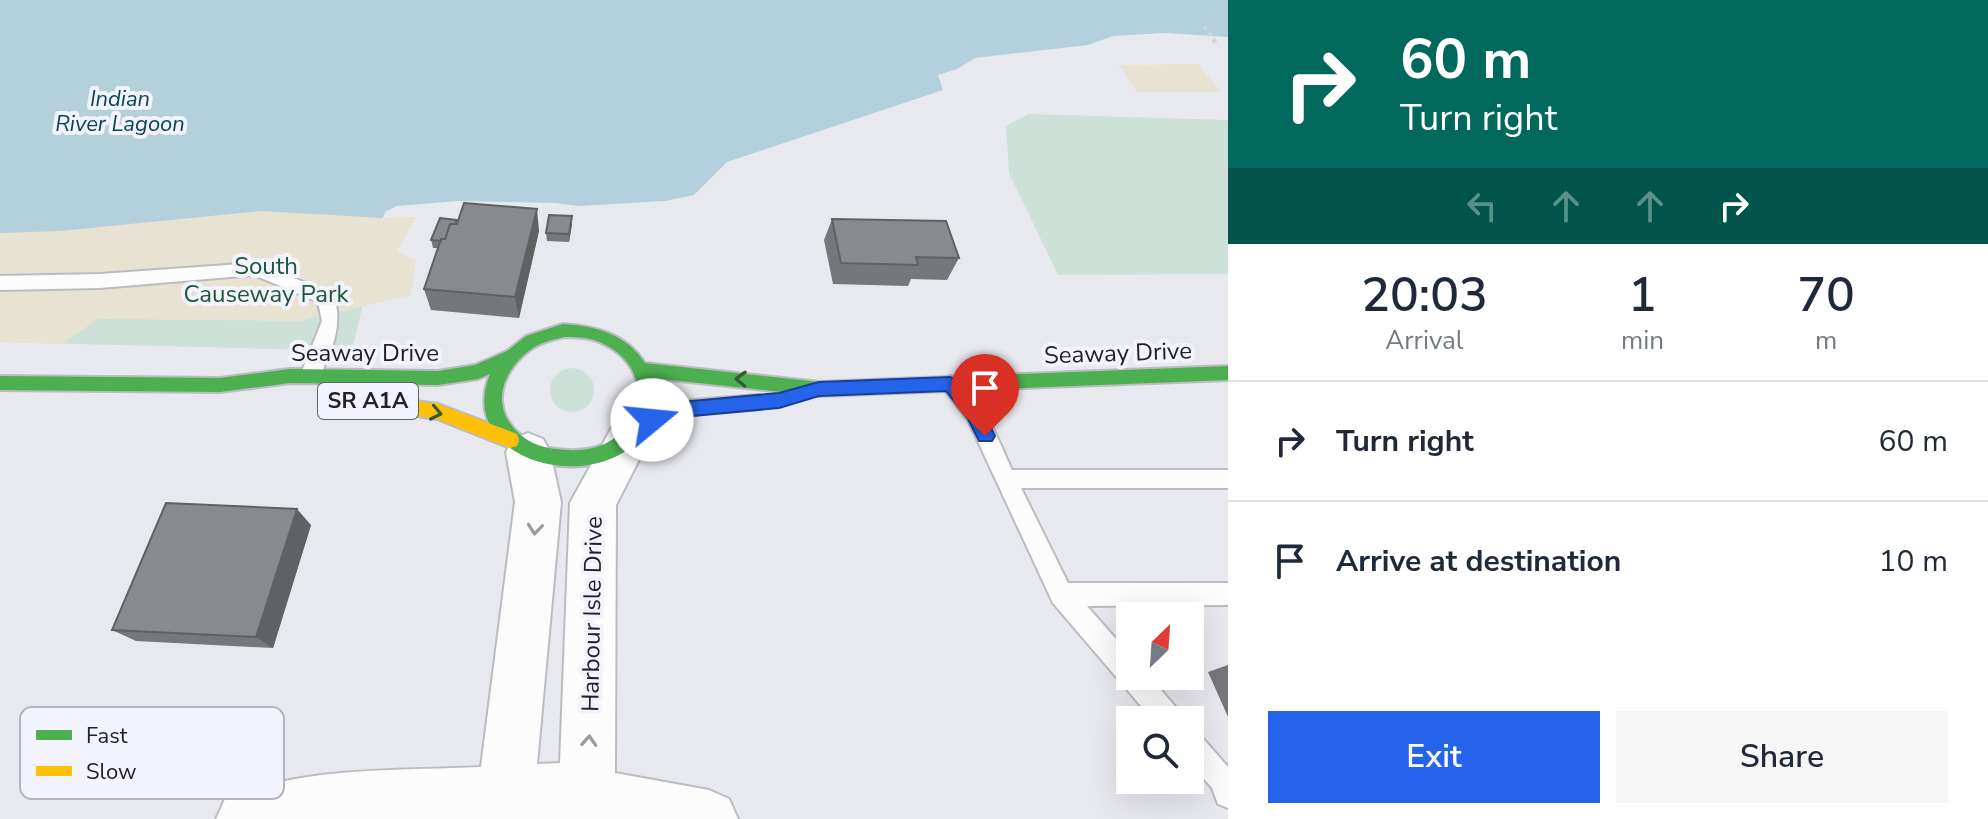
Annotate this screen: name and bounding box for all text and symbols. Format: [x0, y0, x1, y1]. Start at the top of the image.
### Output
text: 60 m [1400, 21, 1531, 98]
icon: right [1268, 32, 1372, 136]
water label: Indian River Lagoon [55, 84, 185, 139]
text: Turn right [1400, 94, 1557, 143]
icon: left [1460, 184, 1504, 228]
icon: ahead [1544, 184, 1588, 228]
icon: ahead [1628, 184, 1672, 228]
icon: right [1712, 184, 1756, 228]
park label: South Causeway Park [183, 250, 350, 310]
text: 20:03 [1361, 262, 1488, 328]
text: 1 [1628, 262, 1657, 328]
text: 70 [1797, 262, 1855, 328]
text: Arrival [1385, 323, 1464, 358]
text: min [1621, 323, 1664, 358]
text: m [1815, 323, 1837, 358]
street label: Seaway Drive [1043, 334, 1193, 372]
street label: Seaway Drive [291, 337, 439, 369]
pin [951, 354, 1019, 436]
icon: arrive [963, 366, 1007, 410]
one-way arrow [734, 371, 747, 388]
position arrow [610, 378, 694, 462]
road number: SR A1A [318, 383, 418, 419]
one-way arrow [429, 404, 442, 421]
icon: right [1268, 419, 1312, 463]
text: Turn right [1336, 421, 1474, 462]
text: 60 m [1879, 421, 1948, 462]
street label: Harbour Isle Drive [574, 516, 610, 712]
one-way arrow [526, 523, 543, 536]
icon: arrive [1268, 539, 1312, 583]
text: Arrive at destination [1336, 541, 1621, 582]
text: 10 m [1879, 541, 1948, 582]
north arrow [1116, 602, 1204, 690]
map controls [1116, 602, 1204, 794]
button: search [1116, 706, 1204, 794]
legend [20, 707, 284, 799]
button: Exit [1268, 711, 1600, 803]
button: Share [1616, 711, 1948, 803]
text: Fast [86, 721, 128, 751]
one-way arrow [580, 734, 597, 747]
text: Slow [86, 757, 137, 787]

